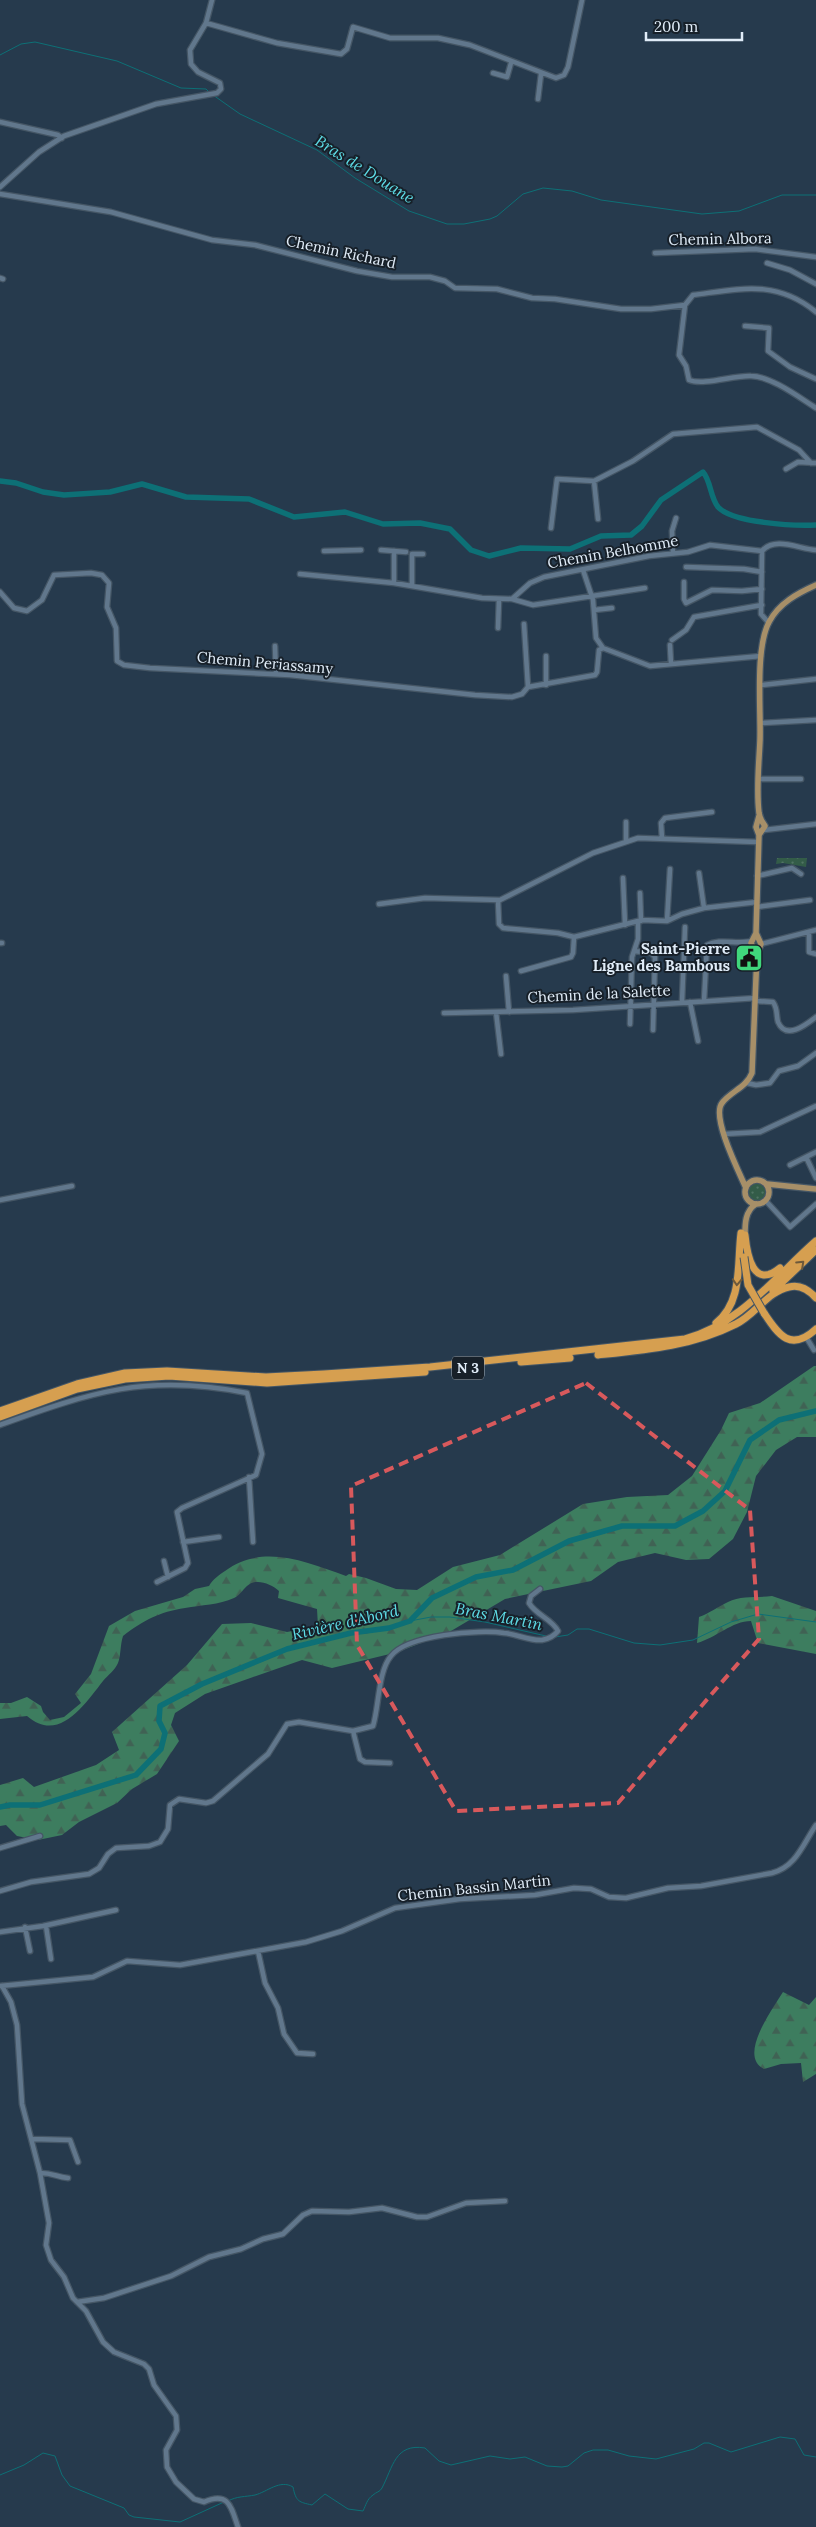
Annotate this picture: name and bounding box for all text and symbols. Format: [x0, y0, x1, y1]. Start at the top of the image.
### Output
scale bar [646, 10, 742, 42]
text: 200 m [654, 17, 698, 36]
water label: Bras de Douane [312, 130, 419, 208]
street label: Chemin Albora [668, 228, 772, 249]
street label: Chemin Richard [284, 231, 398, 272]
street label: Chemin Belhomme [546, 531, 680, 572]
street label: Chemin Periassamy [196, 647, 334, 678]
place label: Saint-Pierre Ligne des Bambous [593, 939, 730, 975]
public building icon: Saint-Pierre Ligne des Bambous [734, 943, 764, 973]
street label: Chemin de la Salette [527, 980, 671, 1007]
one-way arrow [795, 1261, 804, 1270]
one-way arrow [731, 1278, 742, 1286]
road number: N 3 [452, 1356, 484, 1380]
water label: Bras Martin [454, 1598, 544, 1634]
water label: Rivière d'Abord [290, 1600, 400, 1644]
street label: Chemin Bassin Martin [397, 1870, 551, 1905]

